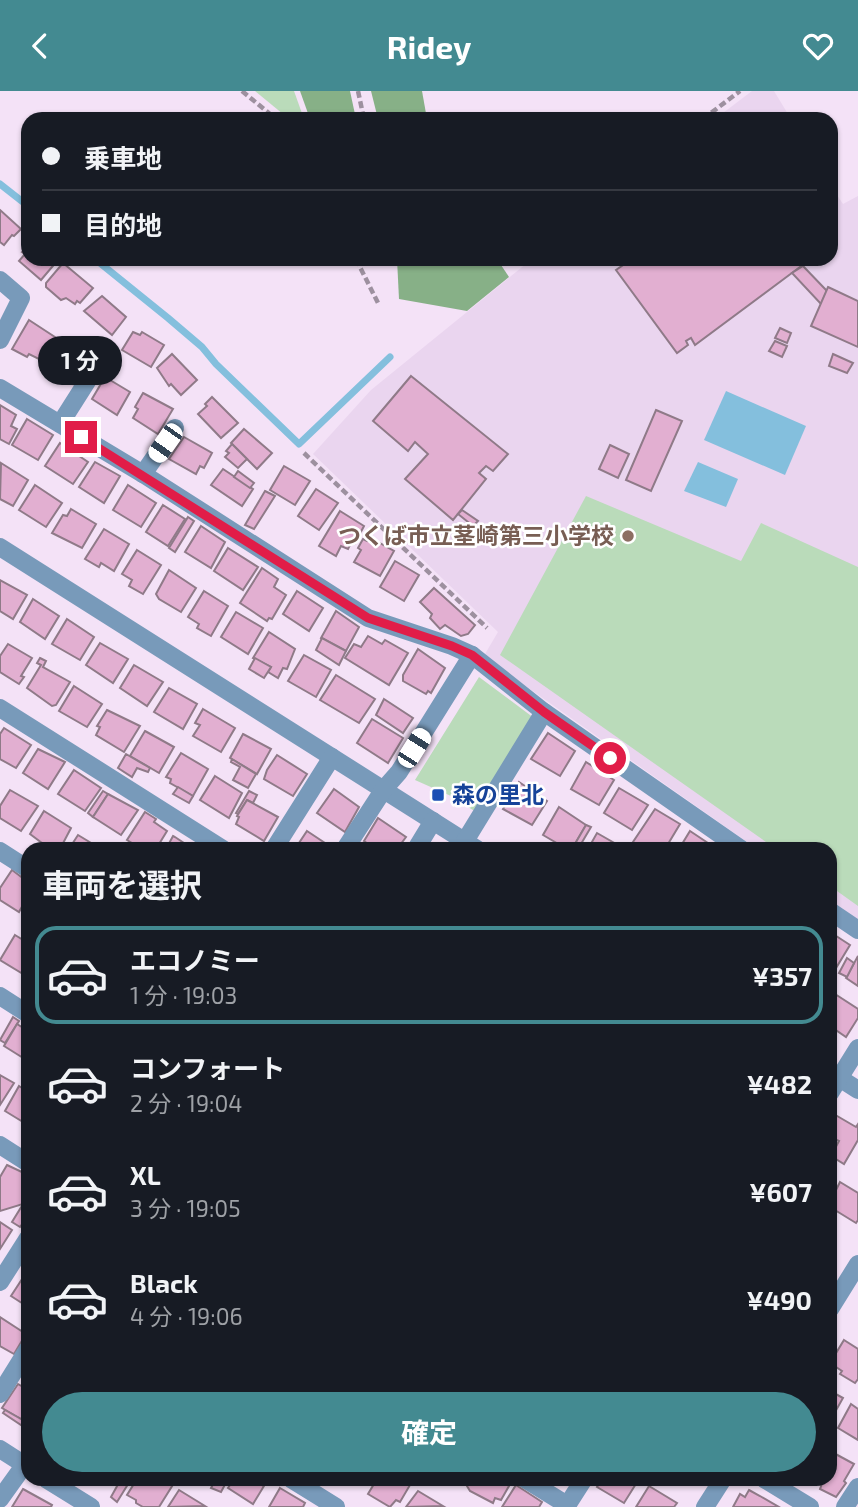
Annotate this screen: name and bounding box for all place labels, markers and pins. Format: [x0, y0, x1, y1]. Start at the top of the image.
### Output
place label: つくば市立茎崎第三小学校 [338, 521, 614, 549]
marker: つくば市立茎崎第三小学校 [620, 528, 636, 544]
place label: 森の里北 [452, 780, 544, 808]
marker: 森の里北 [430, 787, 446, 803]

